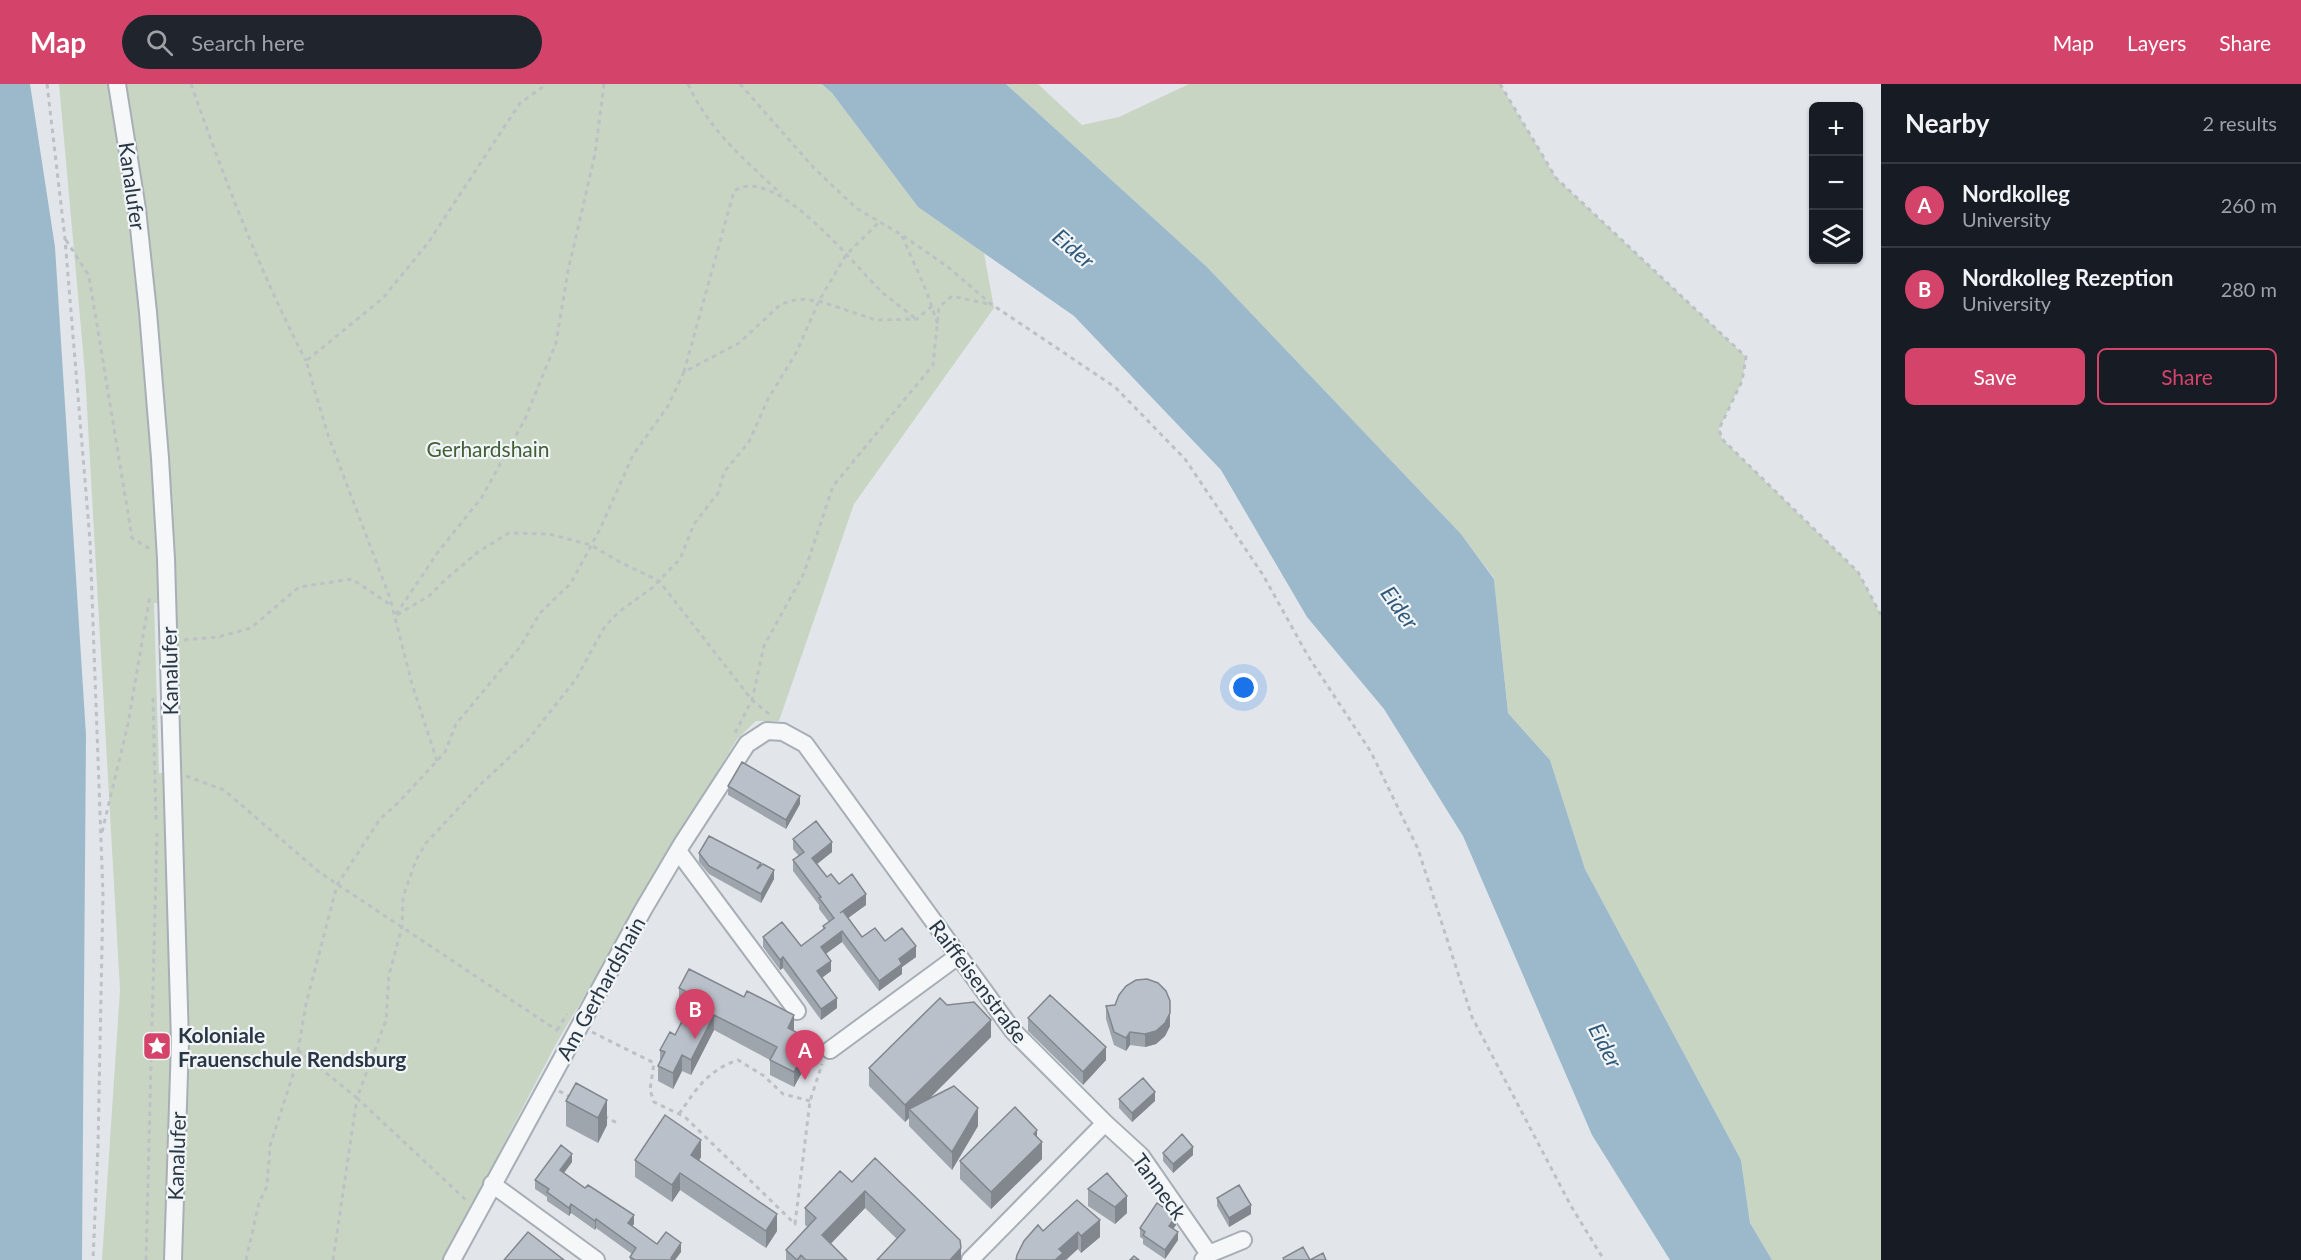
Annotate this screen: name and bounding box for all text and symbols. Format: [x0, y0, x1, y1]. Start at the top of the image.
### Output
search box [122, 15, 542, 69]
text: Map [30, 25, 86, 59]
icon: search [143, 26, 176, 59]
text: Search here [191, 29, 305, 56]
text: Map [2053, 30, 2094, 55]
text: Layers [2127, 30, 2186, 55]
text: Share [2219, 30, 2271, 55]
map controls [1809, 102, 1863, 264]
button: + [1809, 102, 1863, 156]
text: Nearby [1905, 107, 1990, 139]
text: 2 results [2202, 111, 2277, 135]
street label: Kanalufer [114, 140, 152, 232]
button: − [1809, 156, 1863, 210]
text: Nordkolleg [1962, 180, 2070, 207]
text: A [1918, 193, 1931, 217]
text: 260 m [2221, 193, 2277, 217]
text: University [1962, 207, 2051, 231]
button: layers [1809, 210, 1863, 264]
water label: Eider [1048, 223, 1101, 274]
text: Nordkolleg Rezeption [1962, 264, 2173, 291]
text: B [1918, 277, 1931, 301]
text: 280 m [2221, 277, 2277, 301]
text: University [1962, 291, 2051, 315]
button: Save [1905, 348, 2085, 405]
button: Share [2097, 348, 2277, 405]
park label: Gerhardshain [426, 436, 550, 461]
water label: Eider [1375, 580, 1425, 634]
street label: Kanalufer [156, 626, 182, 716]
your location [1229, 673, 1258, 702]
street label: Am Gerhardshain [550, 912, 650, 1064]
street label: Raiffeisenstraße [925, 914, 1033, 1048]
pin: B [676, 990, 714, 1039]
water label: Eider [1583, 1018, 1629, 1072]
place label: Koloniale Frauenschule Rendsburg [178, 1022, 406, 1071]
place icon: Koloniale Frauenschule Rendsburg [141, 1030, 173, 1062]
pin: A [786, 1030, 824, 1080]
street label: Kanalufer [162, 1111, 190, 1201]
street label: Tanneck [1128, 1148, 1193, 1224]

